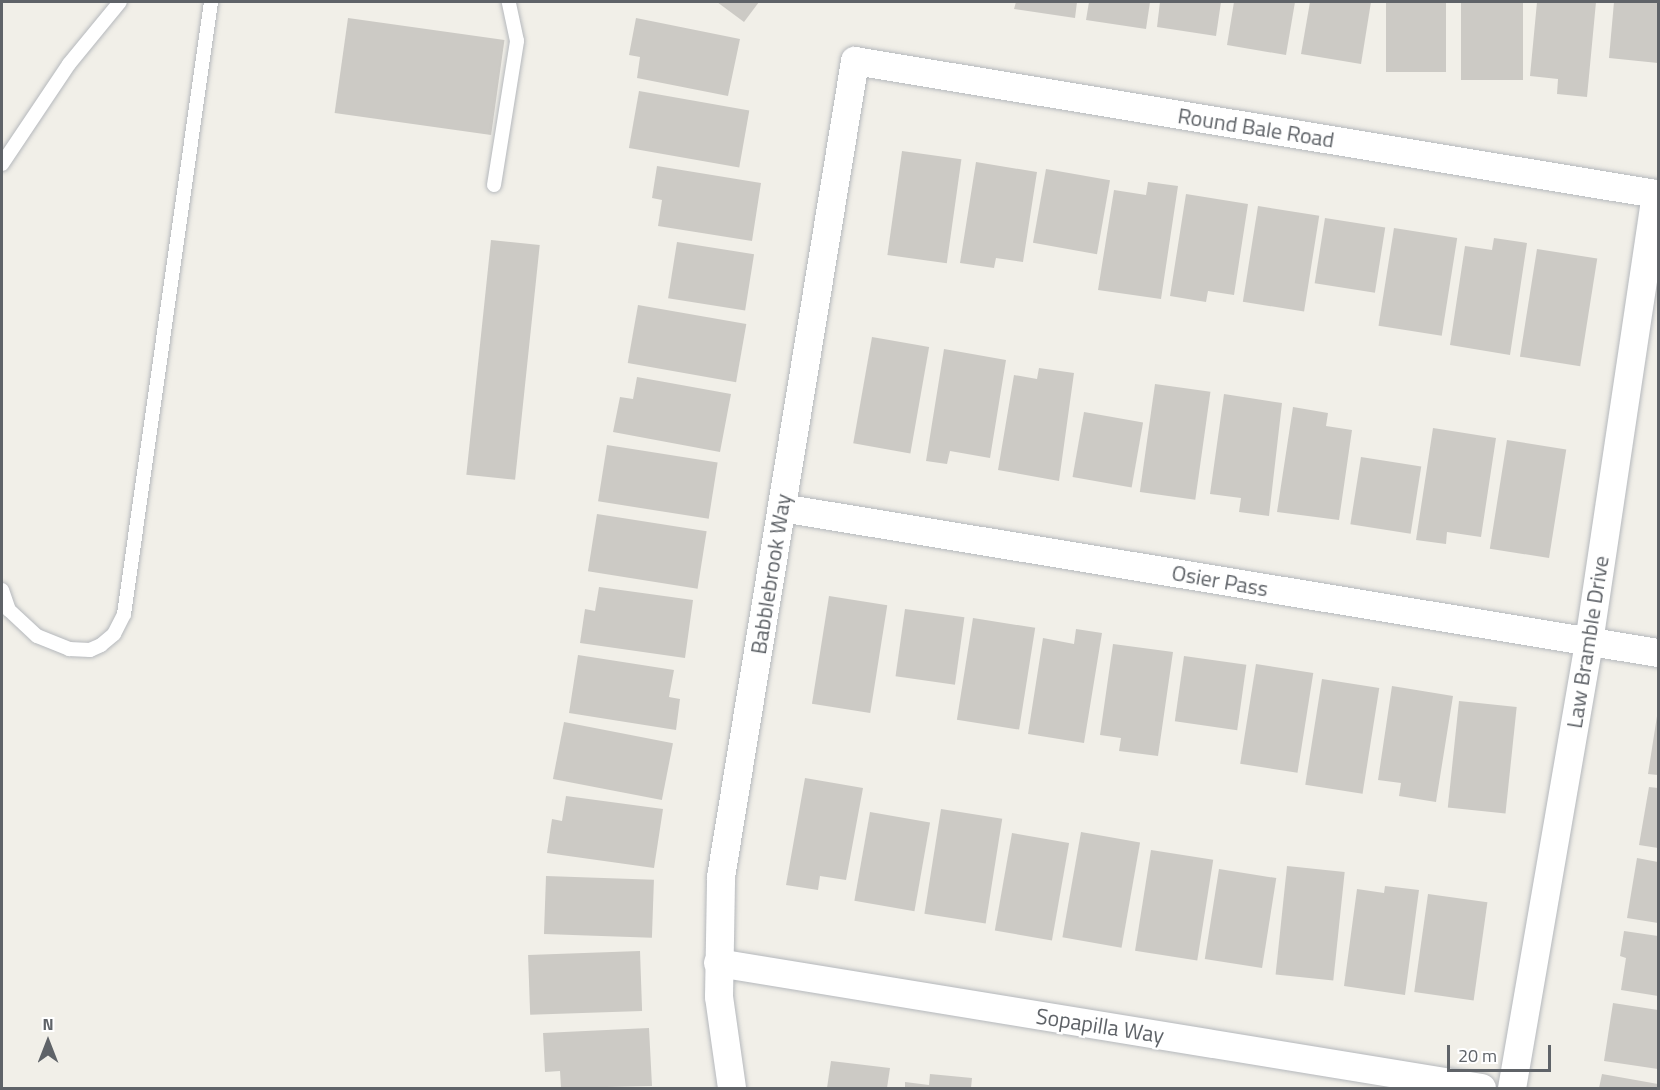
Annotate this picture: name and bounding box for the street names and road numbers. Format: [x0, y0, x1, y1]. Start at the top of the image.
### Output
street label: Round Bale Road [1176, 103, 1336, 153]
street label: Babblebrook Way [745, 492, 797, 656]
street label: Law Bramble Drive [1561, 554, 1615, 730]
street label: Osier Pass [1170, 560, 1270, 602]
street label: Sopapilla Way [1034, 1003, 1166, 1049]

